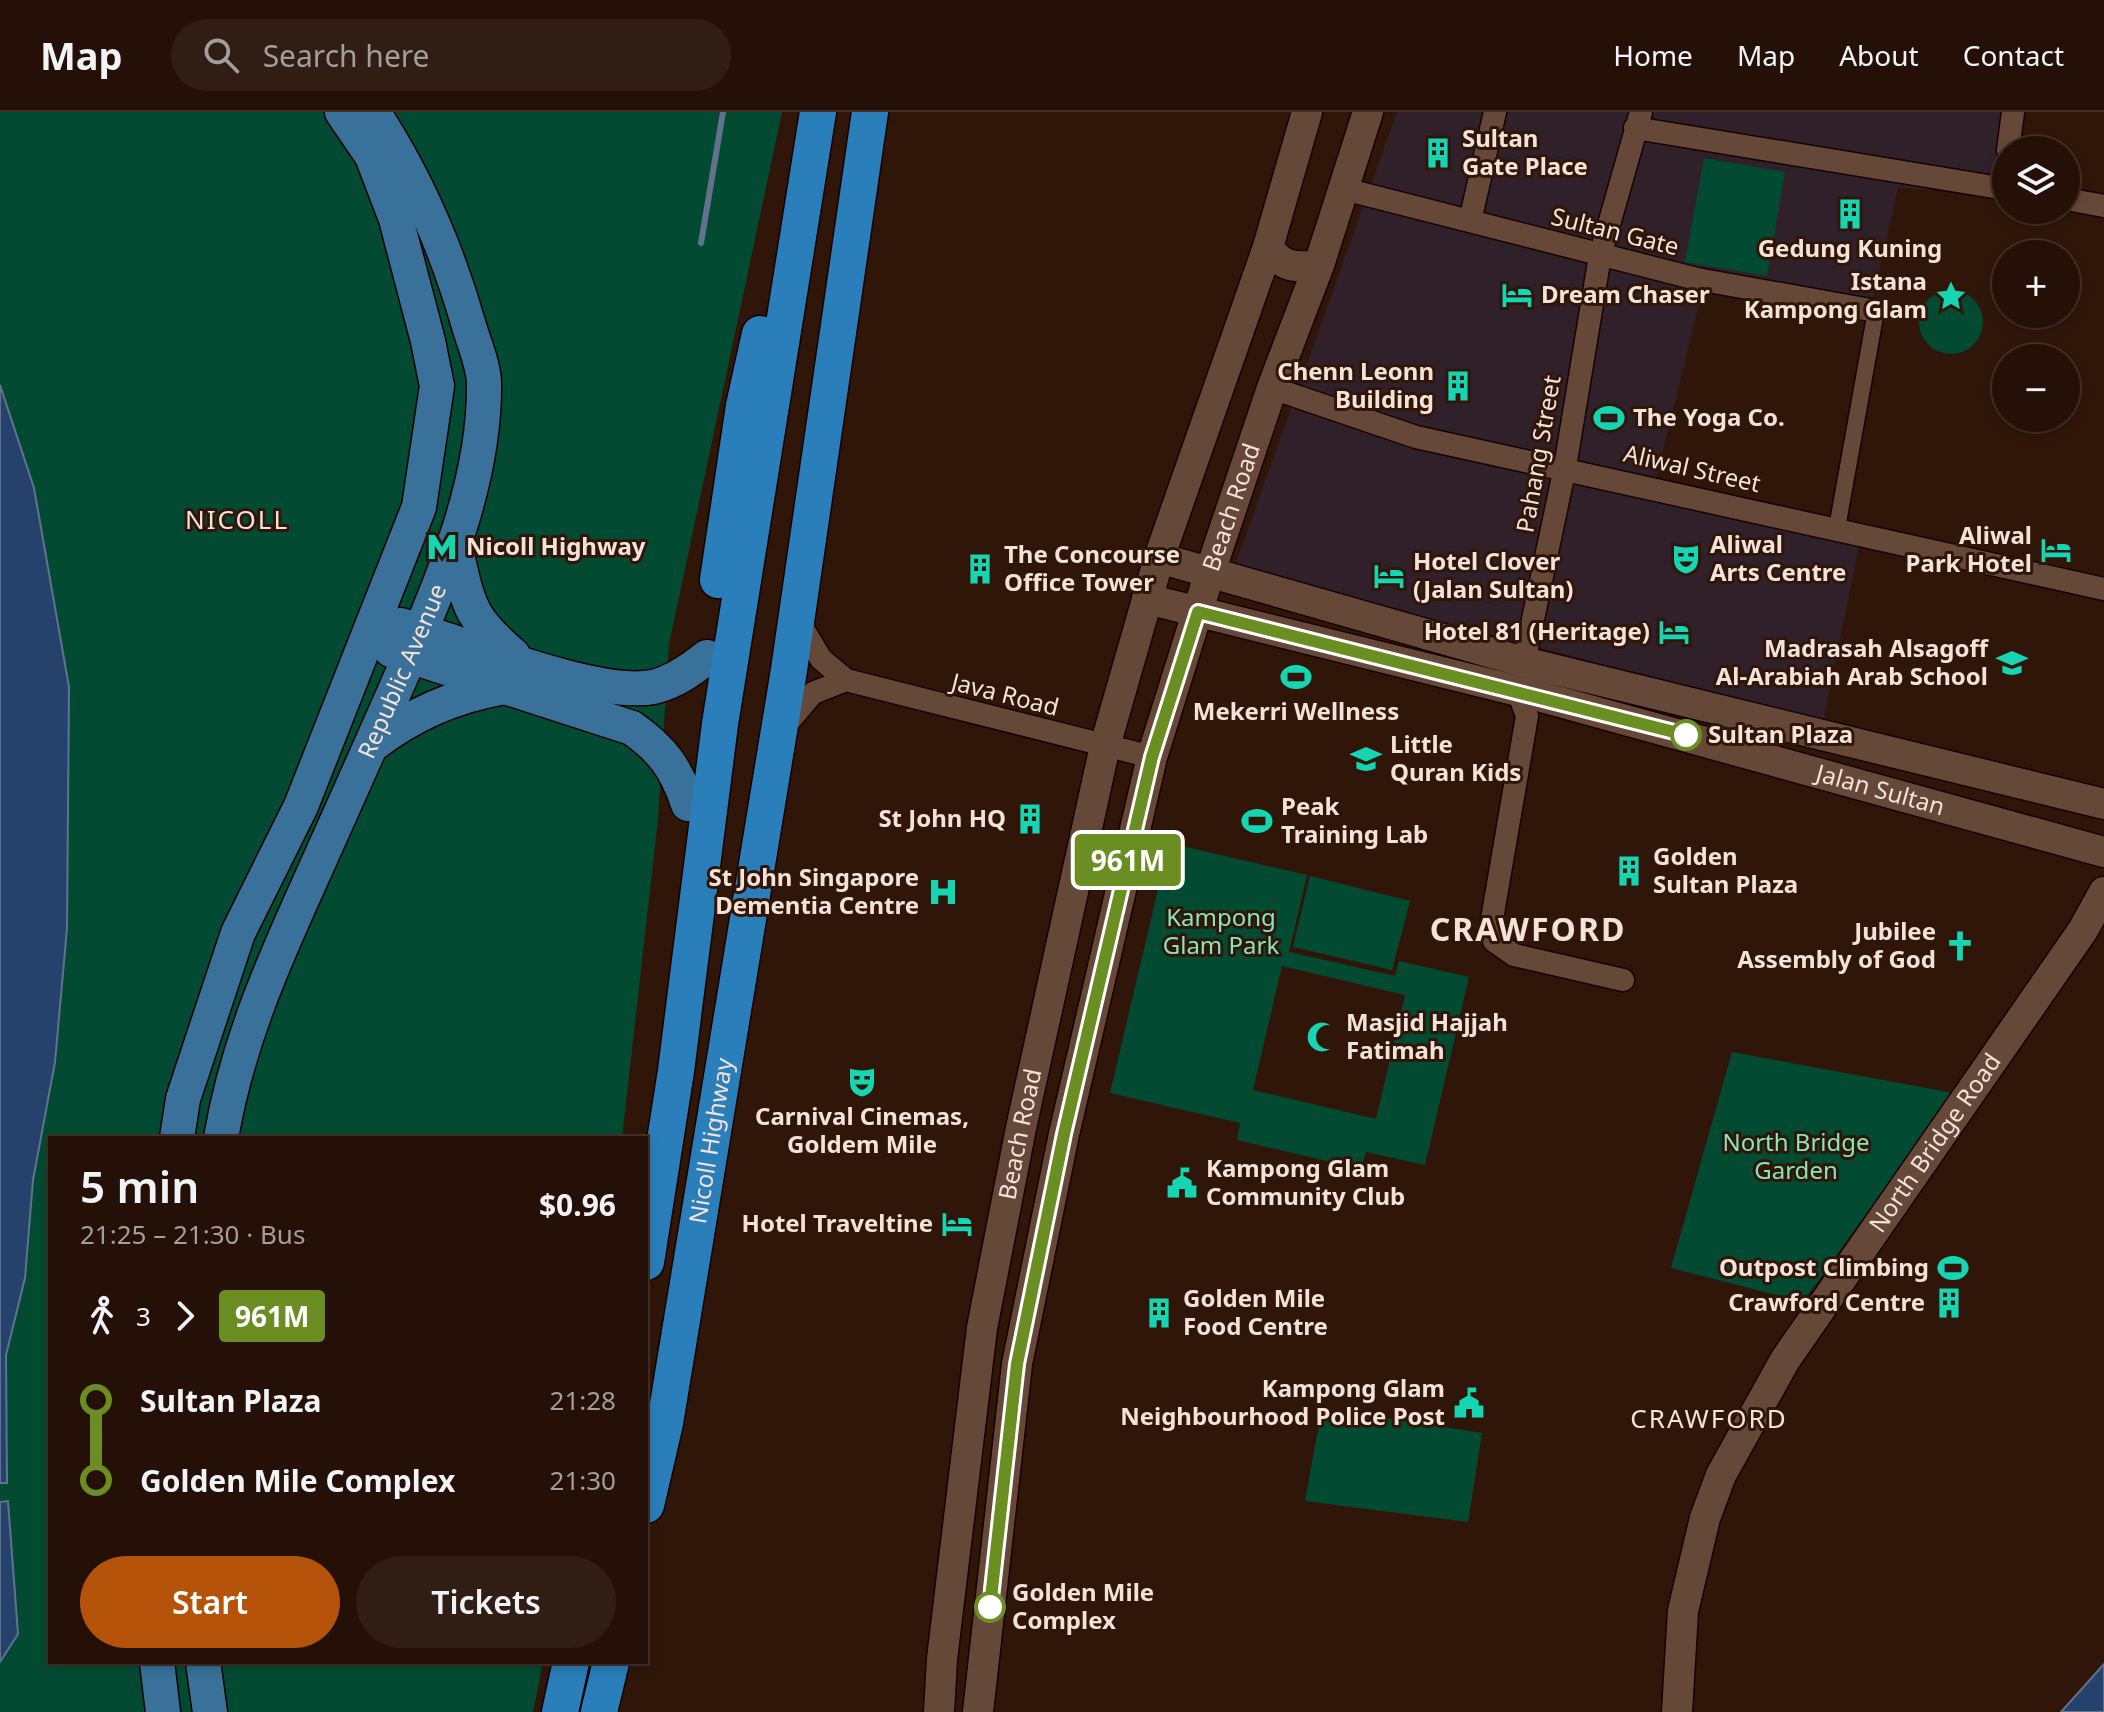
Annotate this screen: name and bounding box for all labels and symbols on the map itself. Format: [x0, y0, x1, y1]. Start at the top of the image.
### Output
place label: Sultan Gate Place [1462, 121, 1588, 182]
building icon: Sultan Gate Place [1421, 136, 1455, 170]
building icon: Gedung Kuning [1833, 197, 1867, 231]
street label: Sultan Gate [1548, 199, 1683, 262]
place label: Gedung Kuning [1758, 231, 1942, 264]
place label: Istana Kampong Glam [1744, 264, 1927, 325]
place label: Dream Chaser [1541, 277, 1710, 310]
hotel icon: Dream Chaser [1500, 278, 1534, 312]
place icon: Istana Kampong Glam [1934, 279, 1968, 313]
place label: Chenn Leonn Building [1277, 354, 1434, 415]
building icon: Chenn Leonn Building [1441, 369, 1475, 403]
street label: Pahang Street [1507, 372, 1568, 535]
place label: The Yoga Co. [1633, 400, 1785, 433]
sports icon: The Yoga Co. [1592, 401, 1626, 435]
street label: Aliwal Street [1621, 436, 1764, 499]
street label: Beach Road [1193, 439, 1267, 575]
district label: NICOLL [185, 501, 289, 537]
place label: Aliwal Park Hotel [1906, 518, 2032, 579]
place label: Aliwal Arts Centre [1710, 527, 1846, 588]
place label: Nicoll Highway [466, 529, 646, 562]
metro station icon: Nicoll Highway [425, 530, 459, 564]
hotel icon: Aliwal Park Hotel [2039, 533, 2073, 567]
place label: The Concourse Office Tower [1004, 537, 1180, 598]
theatre icon: Aliwal Arts Centre [1669, 542, 1703, 576]
place label: Hotel Clover (Jalan Sultan) [1413, 544, 1574, 605]
building icon: The Concourse Office Tower [963, 552, 997, 586]
hotel icon: Hotel Clover (Jalan Sultan) [1372, 559, 1406, 593]
street label: Republic Avenue [349, 579, 453, 763]
place label: Hotel 81 (Heritage) [1424, 614, 1650, 647]
hotel icon: Hotel 81 (Heritage) [1657, 615, 1691, 649]
place label: Madrasah Alsagoff Al-Arabiah Arab School [1716, 631, 1989, 692]
school or university icon: Madrasah Alsagoff Al-Arabiah Arab School [1995, 646, 2029, 680]
sports icon: Mekerri Wellness [1279, 660, 1313, 694]
street label: Java Road [946, 664, 1063, 723]
place label: Mekerri Wellness [1193, 694, 1399, 727]
place label: Sultan Plaza [1708, 717, 1853, 750]
marker: Sultan Plaza [1671, 720, 1701, 750]
place label: Little Quran Kids [1390, 727, 1521, 788]
school or university icon: Little Quran Kids [1349, 742, 1383, 776]
street label: Jalan Sultan [1811, 755, 1949, 822]
place label: Peak Training Lab [1281, 789, 1428, 850]
place label: St John HQ [878, 801, 1006, 834]
building icon: St John HQ [1013, 802, 1047, 836]
sports icon: Peak Training Lab [1240, 804, 1274, 838]
line badge: 961M [1072, 834, 1184, 886]
place label: Golden Sultan Plaza [1653, 839, 1798, 900]
building icon: Golden Sultan Plaza [1612, 854, 1646, 888]
place label: St John Singapore Dementia Centre [708, 860, 919, 921]
hospital icon: St John Singapore Dementia Centre [926, 875, 960, 909]
park label: Kampong Glam Park [1163, 900, 1279, 961]
district label: CRAWFORD [1430, 907, 1626, 950]
place label: Jubilee Assembly of God [1737, 914, 1936, 975]
church icon: Jubilee Assembly of God [1943, 929, 1977, 963]
place label: Masjid Hajjah Fatimah [1346, 1005, 1508, 1066]
mosque icon: Masjid Hajjah Fatimah [1305, 1020, 1339, 1054]
street label: North Bridge Road [1860, 1046, 2008, 1239]
street label: Nicoll Highway [680, 1055, 740, 1226]
theatre icon: Carnival Cinemas, Goldem Mile [845, 1065, 879, 1099]
street label: Beach Road [989, 1065, 1049, 1202]
place label: Carnival Cinemas, Goldem Mile [755, 1099, 969, 1160]
park label: North Bridge Garden [1722, 1125, 1870, 1186]
place label: Kampong Glam Community Club [1206, 1151, 1405, 1212]
public building icon: Kampong Glam Community Club [1165, 1166, 1199, 1200]
place label: Hotel Traveltine [742, 1206, 933, 1239]
hotel icon: Hotel Traveltine [940, 1207, 974, 1241]
place label: Outpost Climbing [1719, 1250, 1929, 1283]
sports icon: Outpost Climbing [1936, 1251, 1970, 1285]
place label: Golden Mile Food Centre [1183, 1281, 1328, 1342]
place label: Crawford Centre [1728, 1285, 1925, 1318]
building icon: Crawford Centre [1932, 1286, 1966, 1320]
building icon: Golden Mile Food Centre [1142, 1296, 1176, 1330]
place label: Kampong Glam Neighbourhood Police Post [1120, 1371, 1445, 1432]
public building icon: Kampong Glam Neighbourhood Police Post [1452, 1386, 1486, 1420]
district label: CRAWFORD [1630, 1400, 1788, 1436]
place label: Golden Mile Complex [1012, 1575, 1154, 1636]
marker: Golden Mile Complex [975, 1592, 1005, 1622]

